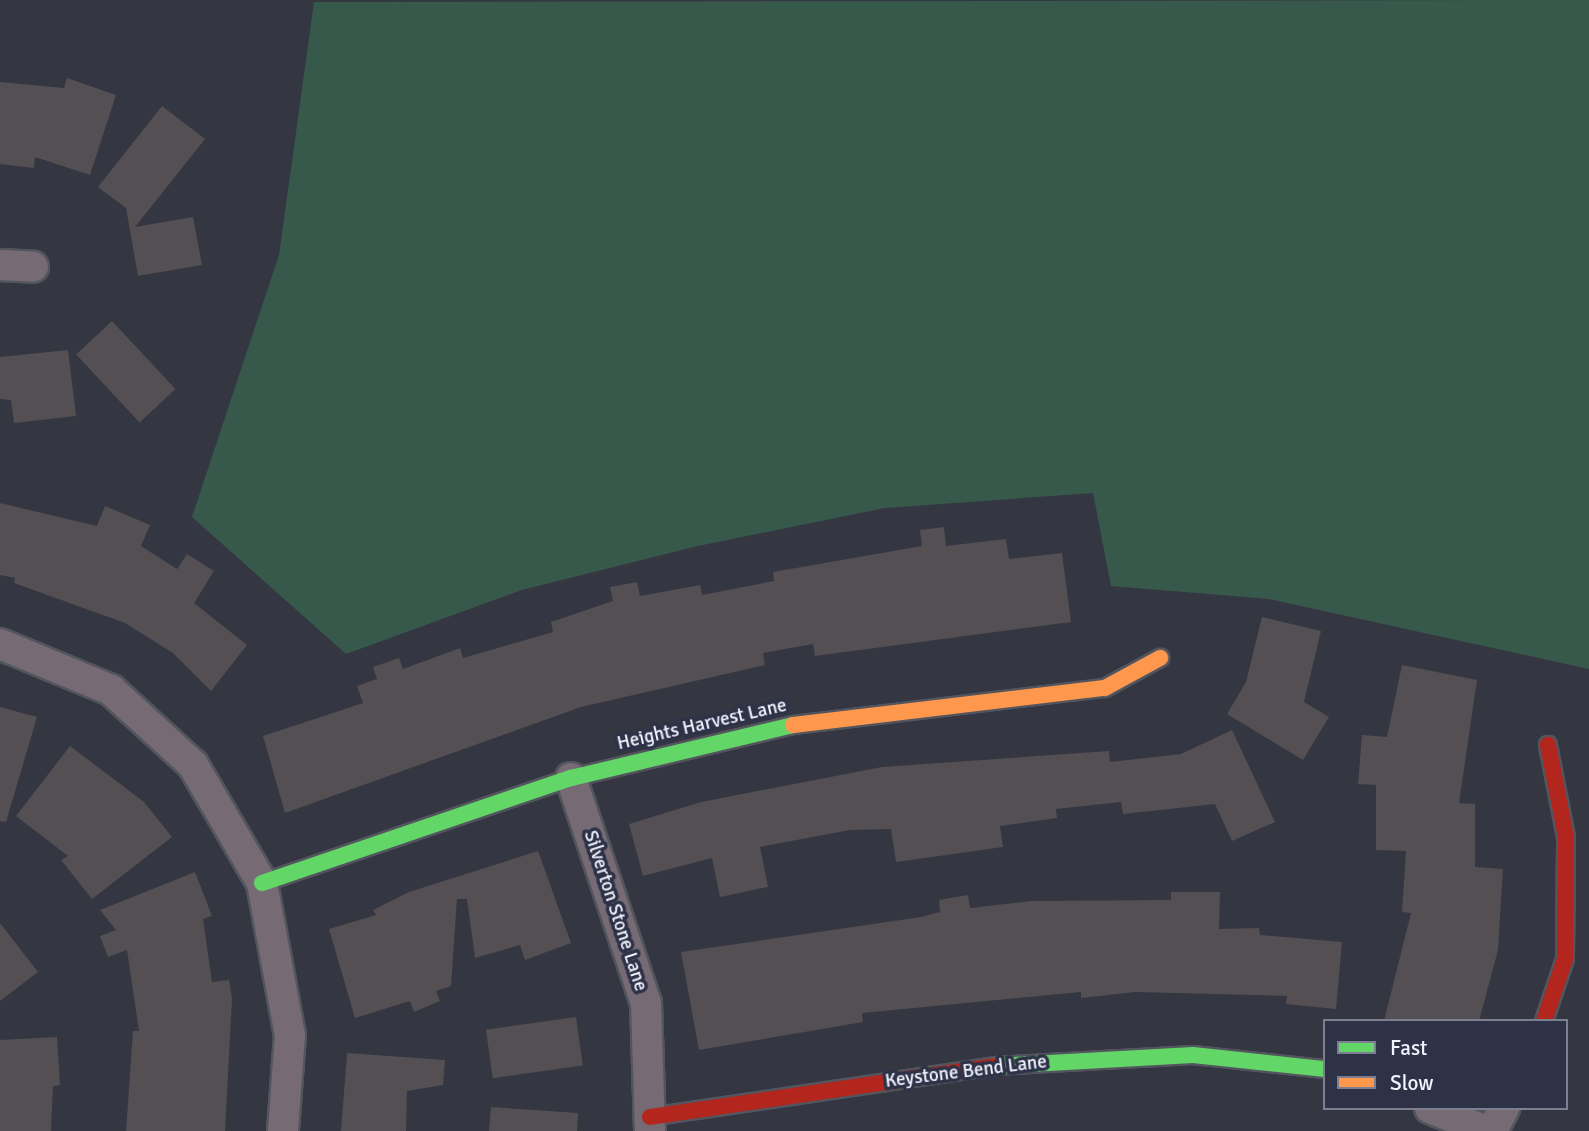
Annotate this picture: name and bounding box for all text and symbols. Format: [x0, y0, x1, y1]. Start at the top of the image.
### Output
street label: Heights Harvest Lane [615, 694, 789, 756]
street label: Silverton Stone Lane [578, 828, 652, 994]
legend [1323, 1019, 1568, 1110]
text: Fast [1390, 1035, 1427, 1061]
street label: Keystone Bend Lane [884, 1051, 1048, 1093]
text: Slow [1390, 1070, 1434, 1096]

